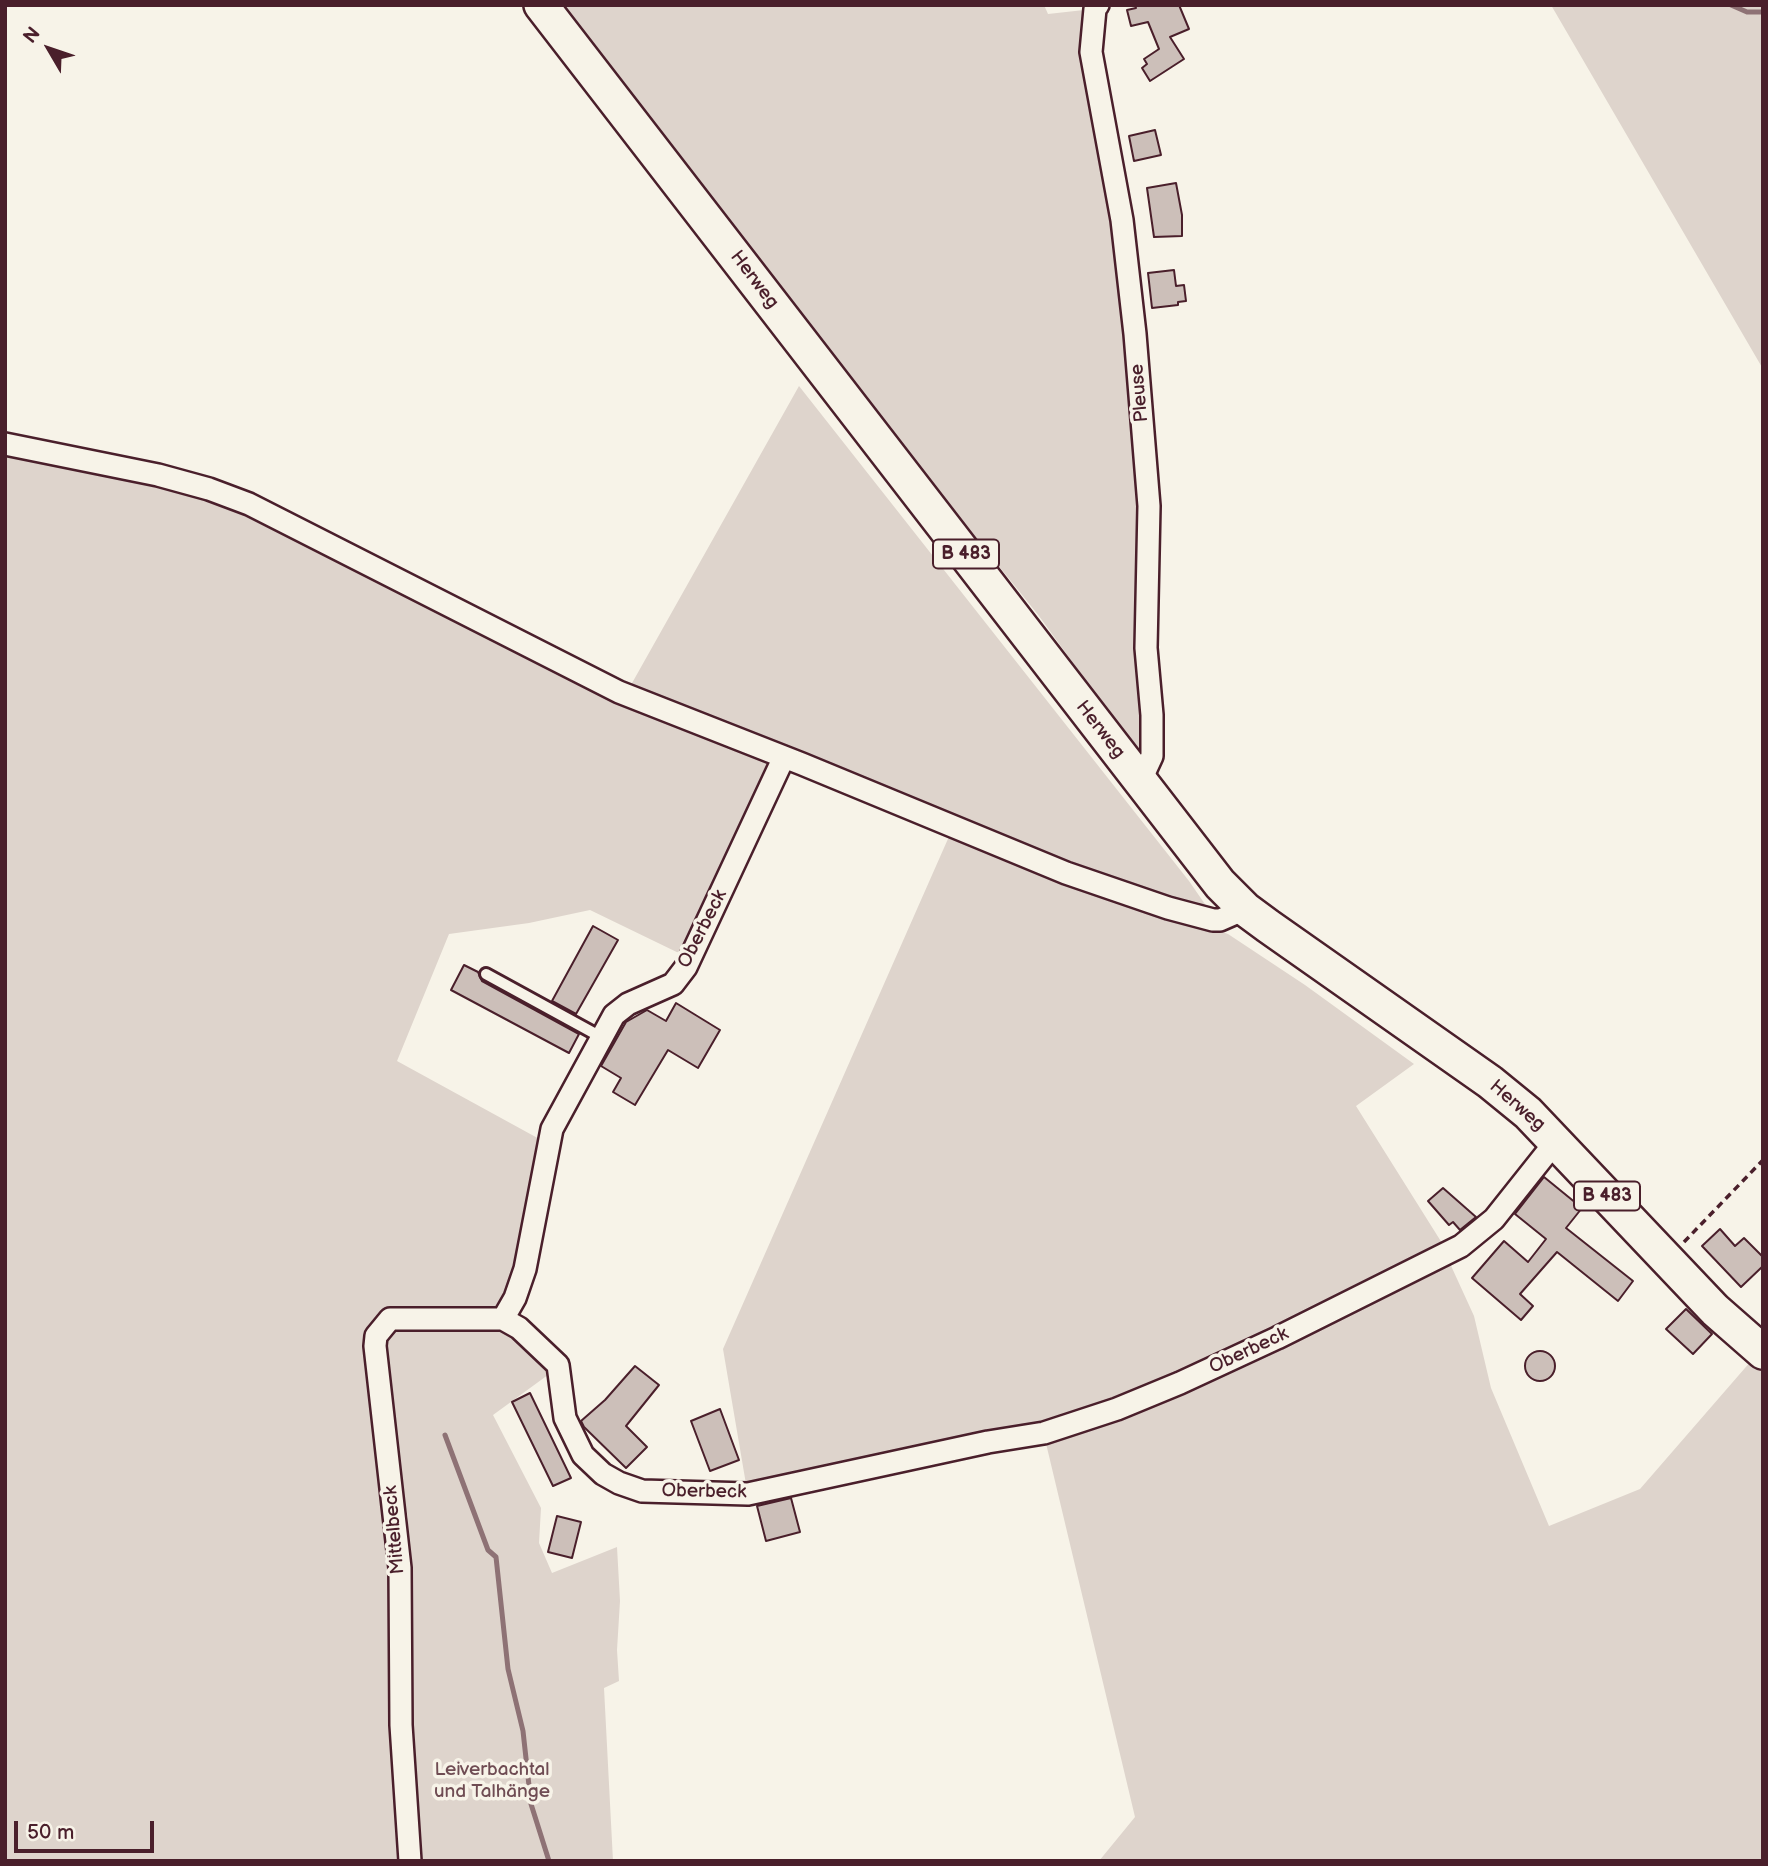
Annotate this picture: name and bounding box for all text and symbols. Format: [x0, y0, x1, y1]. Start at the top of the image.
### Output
north arrow [14, 14, 84, 84]
text: N [19, 23, 46, 48]
street label: Herweg [725, 246, 783, 314]
street label: Pleuse [1126, 363, 1154, 423]
road number: B 483 [933, 540, 999, 568]
street label: Herweg [1070, 697, 1130, 763]
street label: Oberbeck [674, 886, 732, 972]
street label: Herweg [1484, 1075, 1550, 1137]
road number: B 483 [1574, 1182, 1640, 1210]
street label: Oberbeck [1206, 1323, 1292, 1379]
street label: Oberbeck [661, 1480, 747, 1504]
street label: Mittelbeck [380, 1485, 410, 1575]
park label: Leiverbachtal und Talhänge [434, 1759, 550, 1803]
scale bar [18, 1806, 158, 1850]
text: 50 m [27, 1820, 74, 1845]

